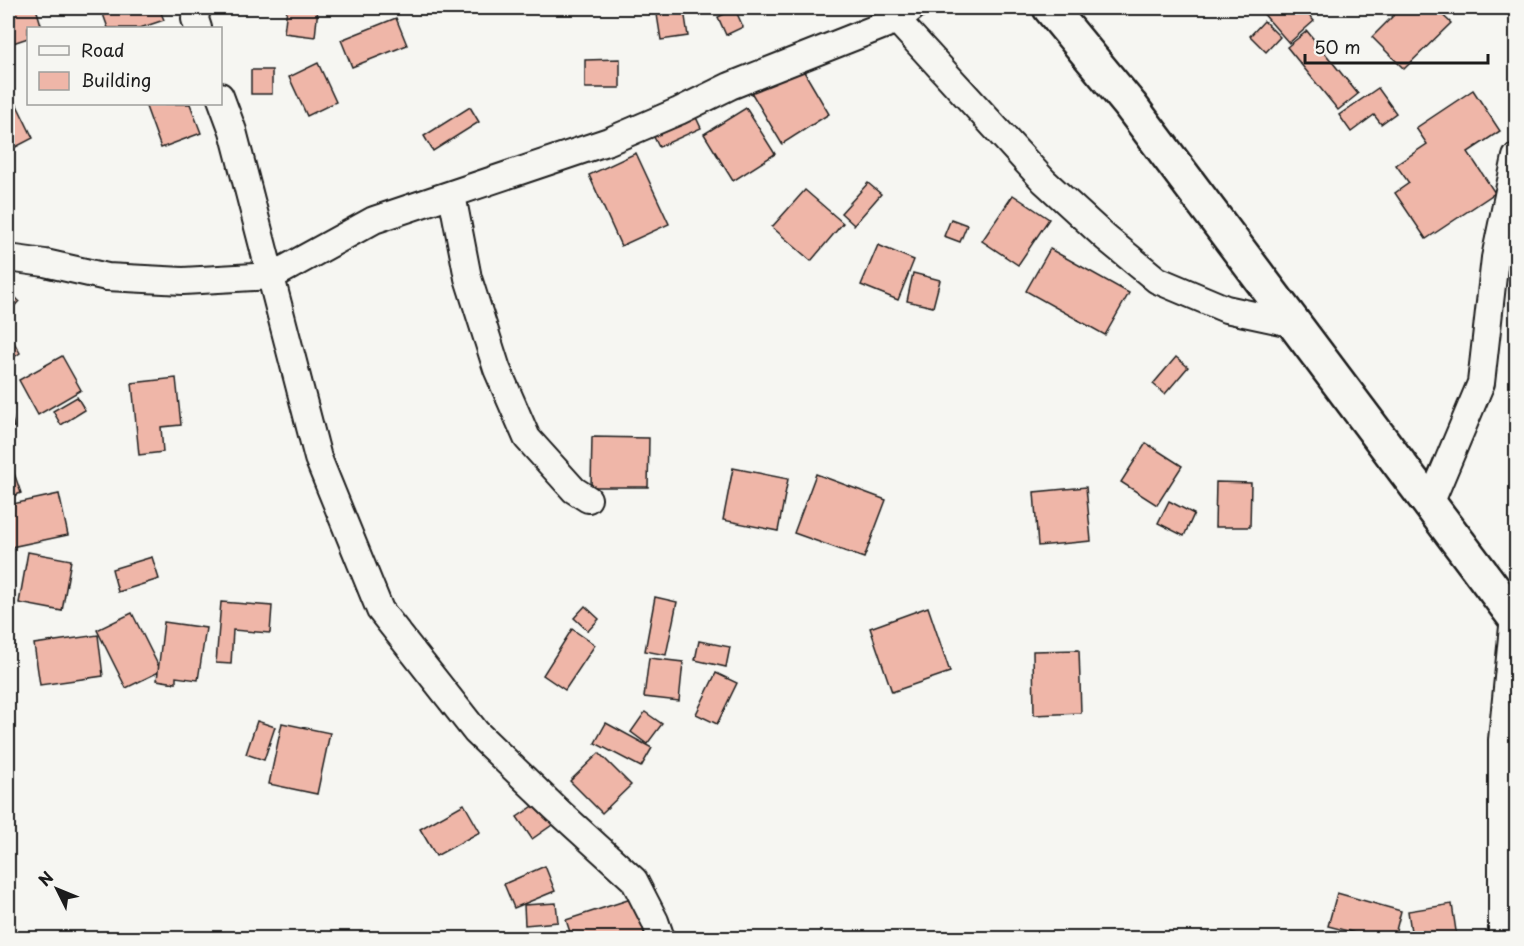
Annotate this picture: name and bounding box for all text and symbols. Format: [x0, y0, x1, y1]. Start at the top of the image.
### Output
legend [27, 27, 222, 105]
scale bar [1305, 27, 1488, 65]
text: 50 m [1314, 33, 1361, 60]
text: Road [81, 36, 125, 63]
text: Building [81, 66, 151, 93]
north arrow [27, 859, 87, 919]
text: N [32, 865, 58, 891]

